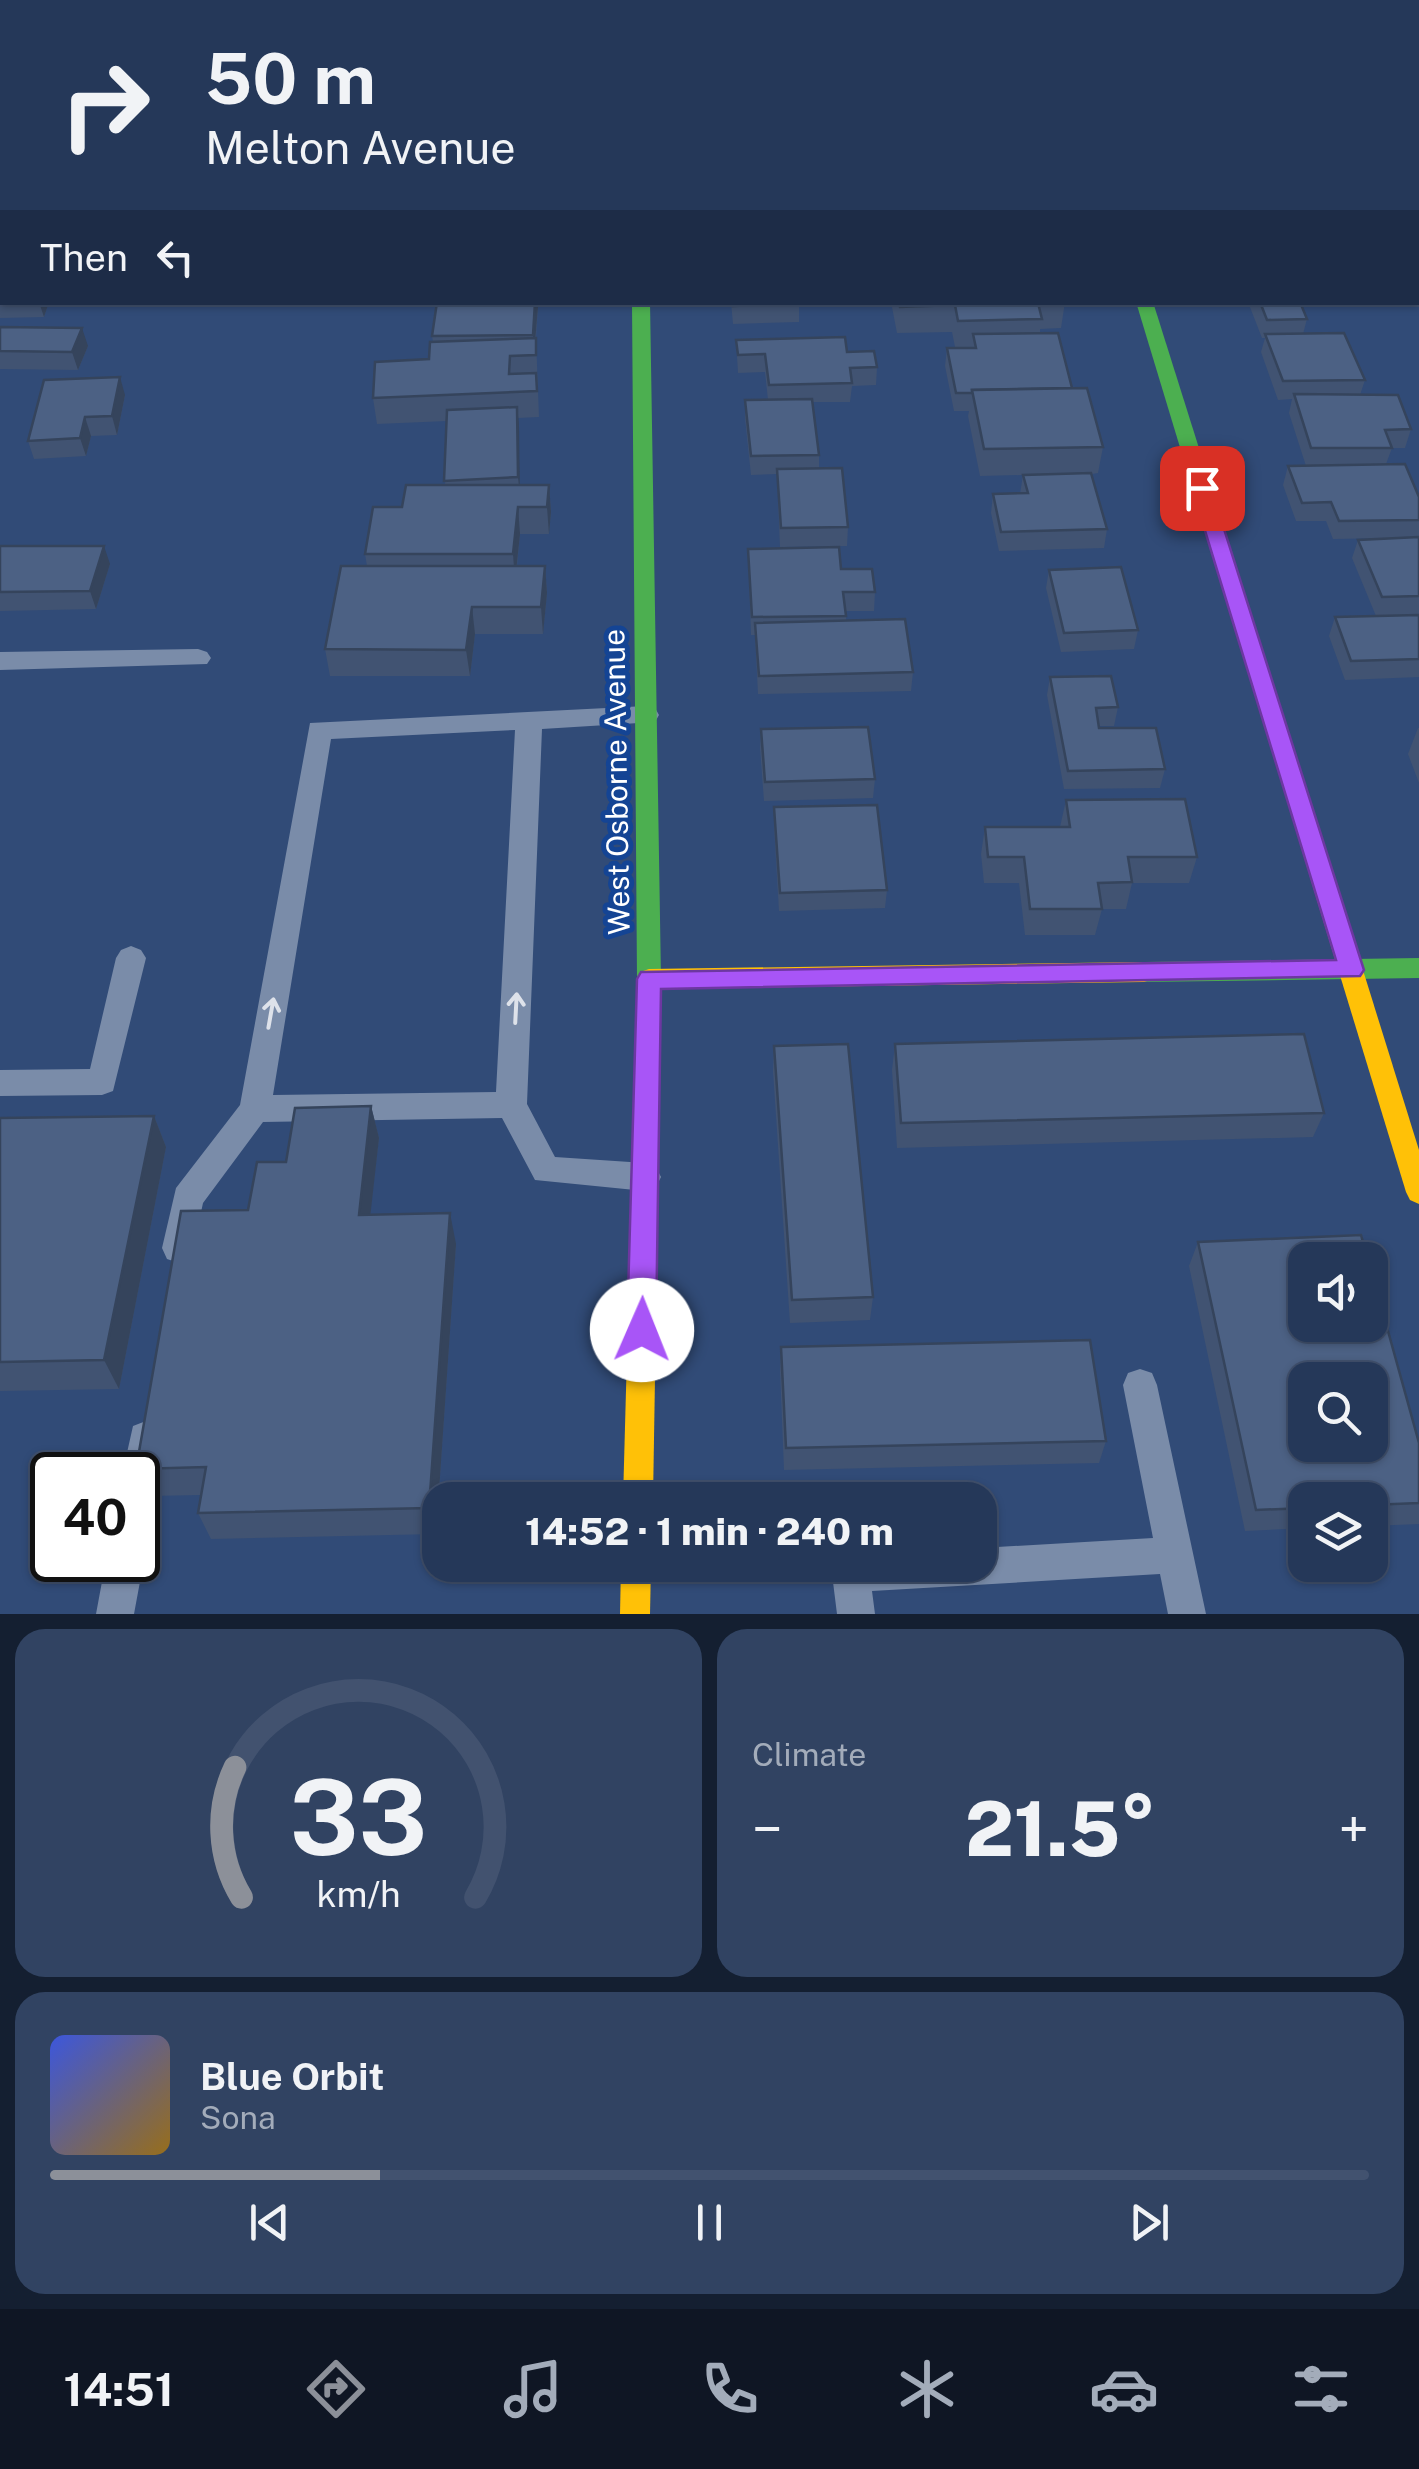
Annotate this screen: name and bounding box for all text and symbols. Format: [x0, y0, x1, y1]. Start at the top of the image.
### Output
text: 50 m [205, 37, 376, 120]
icon: right [40, 40, 170, 170]
text: Melton Avenue [205, 121, 516, 174]
icon: left [148, 230, 203, 285]
text: Then [40, 235, 128, 280]
pin [1160, 446, 1245, 531]
icon: arrive [1175, 461, 1230, 516]
street label: West Osborne Avenue [595, 629, 637, 935]
one-way arrow [507, 992, 526, 1024]
one-way arrow [262, 997, 281, 1029]
map controls [1288, 1242, 1388, 1582]
button: sound [1288, 1242, 1388, 1342]
position arrow [590, 1278, 694, 1382]
button: search [1288, 1362, 1388, 1462]
speed limit sign: 40 [30, 1452, 160, 1582]
button: layers [1288, 1482, 1388, 1582]
text: 14:52 · 1 min · 240 m [525, 1509, 894, 1554]
text: Climate [752, 1736, 866, 1773]
text: 33 [290, 1756, 428, 1878]
text: 21.5° [965, 1785, 1156, 1873]
text: − [752, 1797, 783, 1861]
text: + [1339, 1797, 1369, 1861]
text: km/h [316, 1873, 401, 1915]
text: Blue Orbit [200, 2054, 384, 2099]
text: Sona [200, 2099, 276, 2136]
icon: previous [242, 2195, 297, 2250]
icon: pause [682, 2195, 737, 2250]
icon: next [1122, 2195, 1177, 2250]
icon: directions [301, 2354, 371, 2424]
icon: music [498, 2354, 568, 2424]
icon: phone [695, 2354, 765, 2424]
icon: climate [892, 2354, 962, 2424]
icon: car [1089, 2354, 1159, 2424]
icon: filters [1286, 2354, 1356, 2424]
text: 14:51 [63, 2363, 174, 2416]

